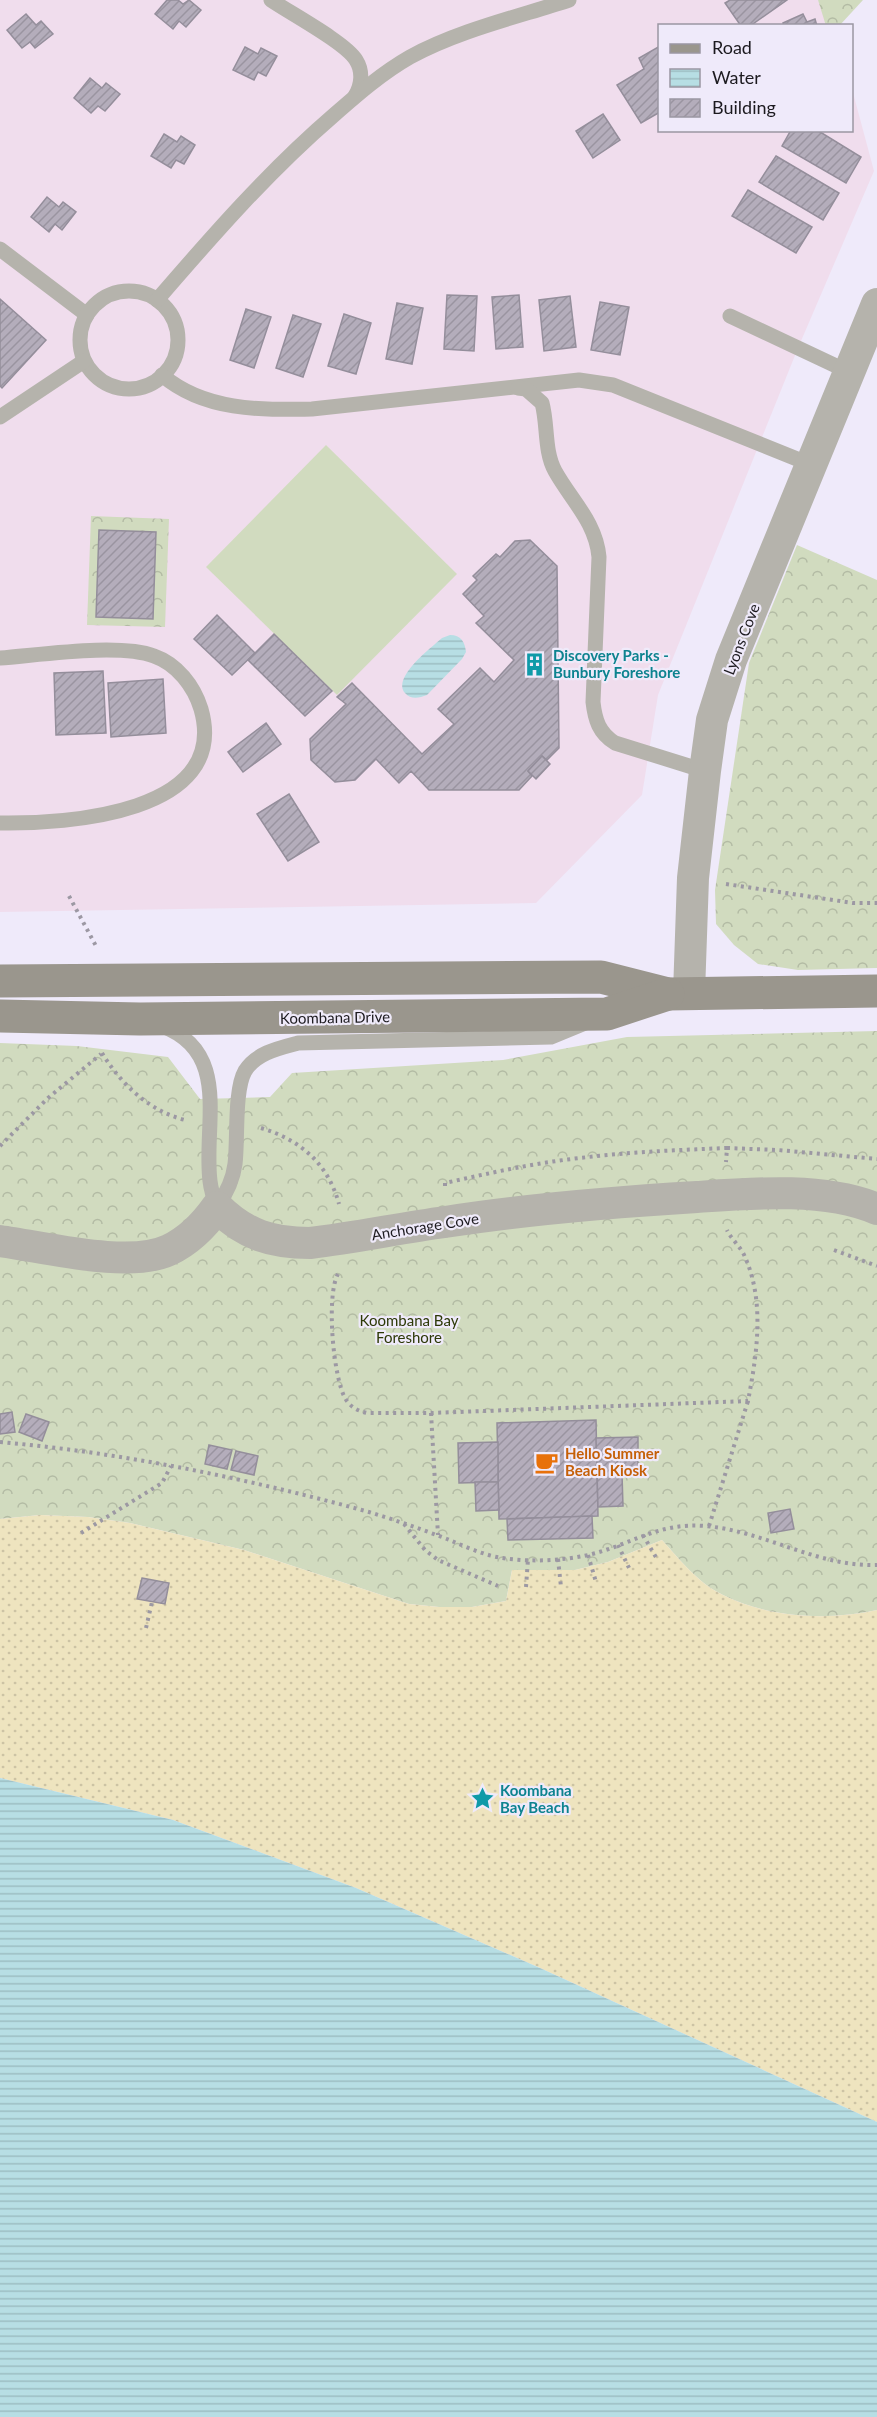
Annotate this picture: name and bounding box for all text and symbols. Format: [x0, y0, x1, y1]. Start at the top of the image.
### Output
legend [658, 24, 853, 132]
text: Road [712, 36, 752, 58]
text: Water [712, 66, 761, 88]
text: Building [712, 96, 776, 118]
street label: Lyons Cove [719, 601, 763, 677]
place label: Discovery Parks - Bunbury Foreshore [553, 646, 680, 681]
building icon: Discovery Parks - Bunbury Foreshore [522, 651, 548, 677]
street label: Koombana Drive [280, 1007, 390, 1027]
street label: Anchorage Cove [370, 1209, 480, 1243]
park label: Koombana Bay Foreshore [360, 1311, 459, 1346]
place label: Hello Summer Beach Kiosk [565, 1444, 660, 1479]
cafe icon: Hello Summer Beach Kiosk [534, 1449, 560, 1475]
place label: Koombana Bay Beach [500, 1781, 572, 1816]
place icon: Koombana Bay Beach [469, 1786, 495, 1812]

